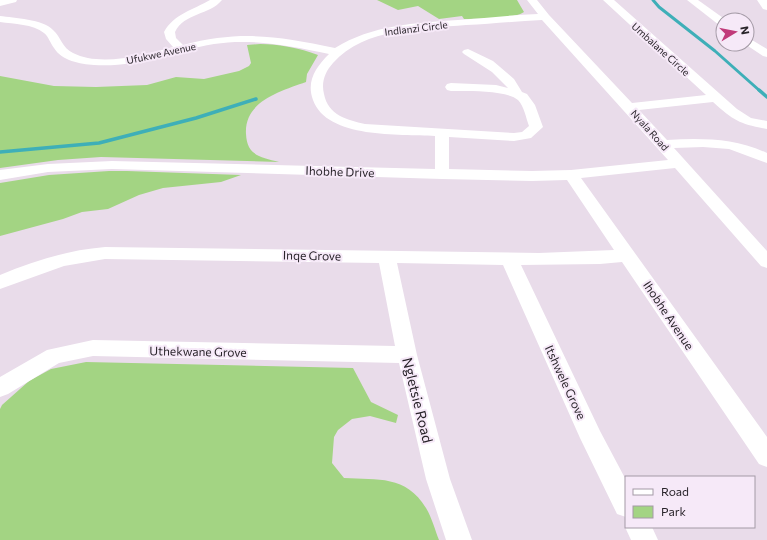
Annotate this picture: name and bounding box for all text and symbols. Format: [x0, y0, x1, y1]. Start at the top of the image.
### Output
north arrow [715, 12, 755, 52]
street label: Indlanzi Circle [384, 18, 448, 38]
street label: Umbalane Circle [630, 20, 692, 78]
text: N [738, 25, 752, 35]
street label: Ufukwe Avenue [125, 40, 197, 66]
street label: Nyala Road [629, 107, 672, 153]
street label: Ihobhe Drive [305, 163, 375, 179]
street label: Inqe Grove [283, 247, 341, 263]
street label: Ihobhe Avenue [641, 278, 697, 352]
street label: Uthekwane Grove [149, 343, 247, 359]
street label: Itshwele Grove [543, 343, 589, 421]
street label: Ngletsie Road [399, 356, 437, 444]
legend [625, 476, 755, 528]
text: Road [661, 484, 689, 498]
text: Park [661, 504, 687, 518]

